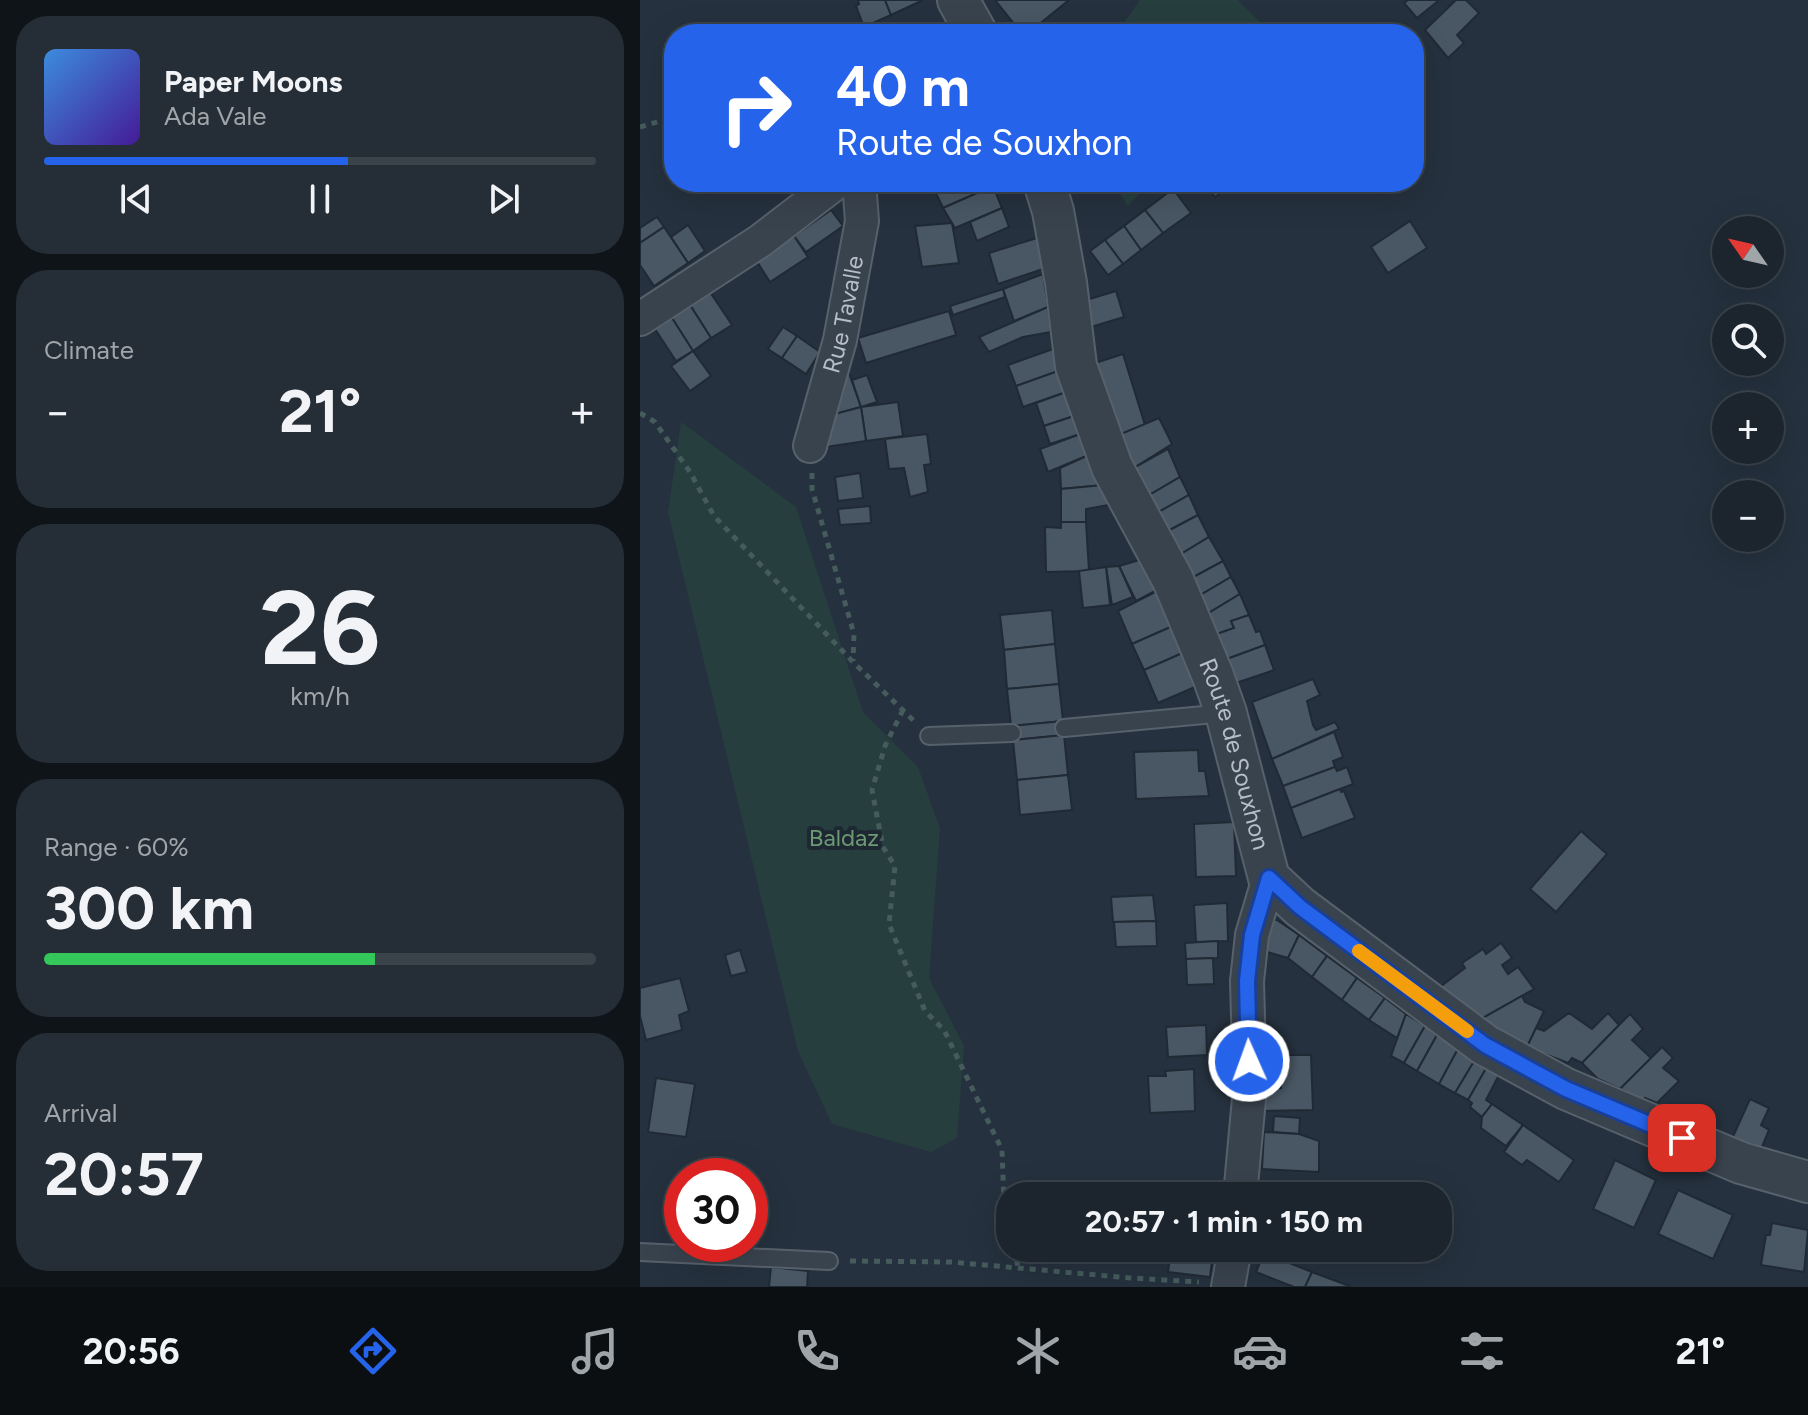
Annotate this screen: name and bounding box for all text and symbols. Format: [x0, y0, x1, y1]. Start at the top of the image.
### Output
text: 40 m [836, 53, 970, 120]
icon: right [704, 56, 808, 160]
text: Paper Moons [164, 63, 343, 100]
text: Ada Vale [164, 100, 267, 132]
text: Route de Souxhon [836, 121, 1132, 164]
icon: previous [114, 177, 158, 221]
icon: pause [298, 177, 342, 221]
icon: next [482, 177, 526, 221]
north arrow [1712, 216, 1784, 288]
map controls [1712, 216, 1784, 552]
street label: Rue Tavalle [816, 253, 869, 376]
button: search [1712, 304, 1784, 376]
text: Climate [44, 334, 134, 366]
text: 21° [279, 375, 361, 447]
text: − [44, 385, 71, 438]
text: + [569, 385, 596, 438]
button: + [1712, 392, 1784, 464]
button: − [1712, 480, 1784, 552]
text: 26 [260, 565, 380, 690]
street label: Route de Souxhon [1193, 654, 1276, 853]
text: km/h [290, 680, 350, 712]
park label: Baldaz [809, 823, 879, 852]
text: Range · 60% [44, 831, 189, 863]
text: 300 km [44, 872, 254, 944]
position arrow [1207, 1019, 1291, 1103]
text: Arrival [44, 1097, 117, 1129]
pin [1648, 1104, 1716, 1172]
icon: arrive [1660, 1116, 1704, 1160]
text: 20:57 [44, 1138, 204, 1210]
speed limit sign: 30 [664, 1158, 768, 1262]
text: 20:57 · 1 min · 150 m [1085, 1203, 1363, 1240]
icon: directions [345, 1323, 401, 1379]
icon: music [567, 1323, 623, 1379]
icon: phone [789, 1323, 845, 1379]
icon: climate [1010, 1323, 1066, 1379]
icon: car [1232, 1323, 1288, 1379]
icon: filters [1454, 1323, 1510, 1379]
text: 20:56 [83, 1330, 180, 1373]
text: 21° [1675, 1330, 1725, 1373]

